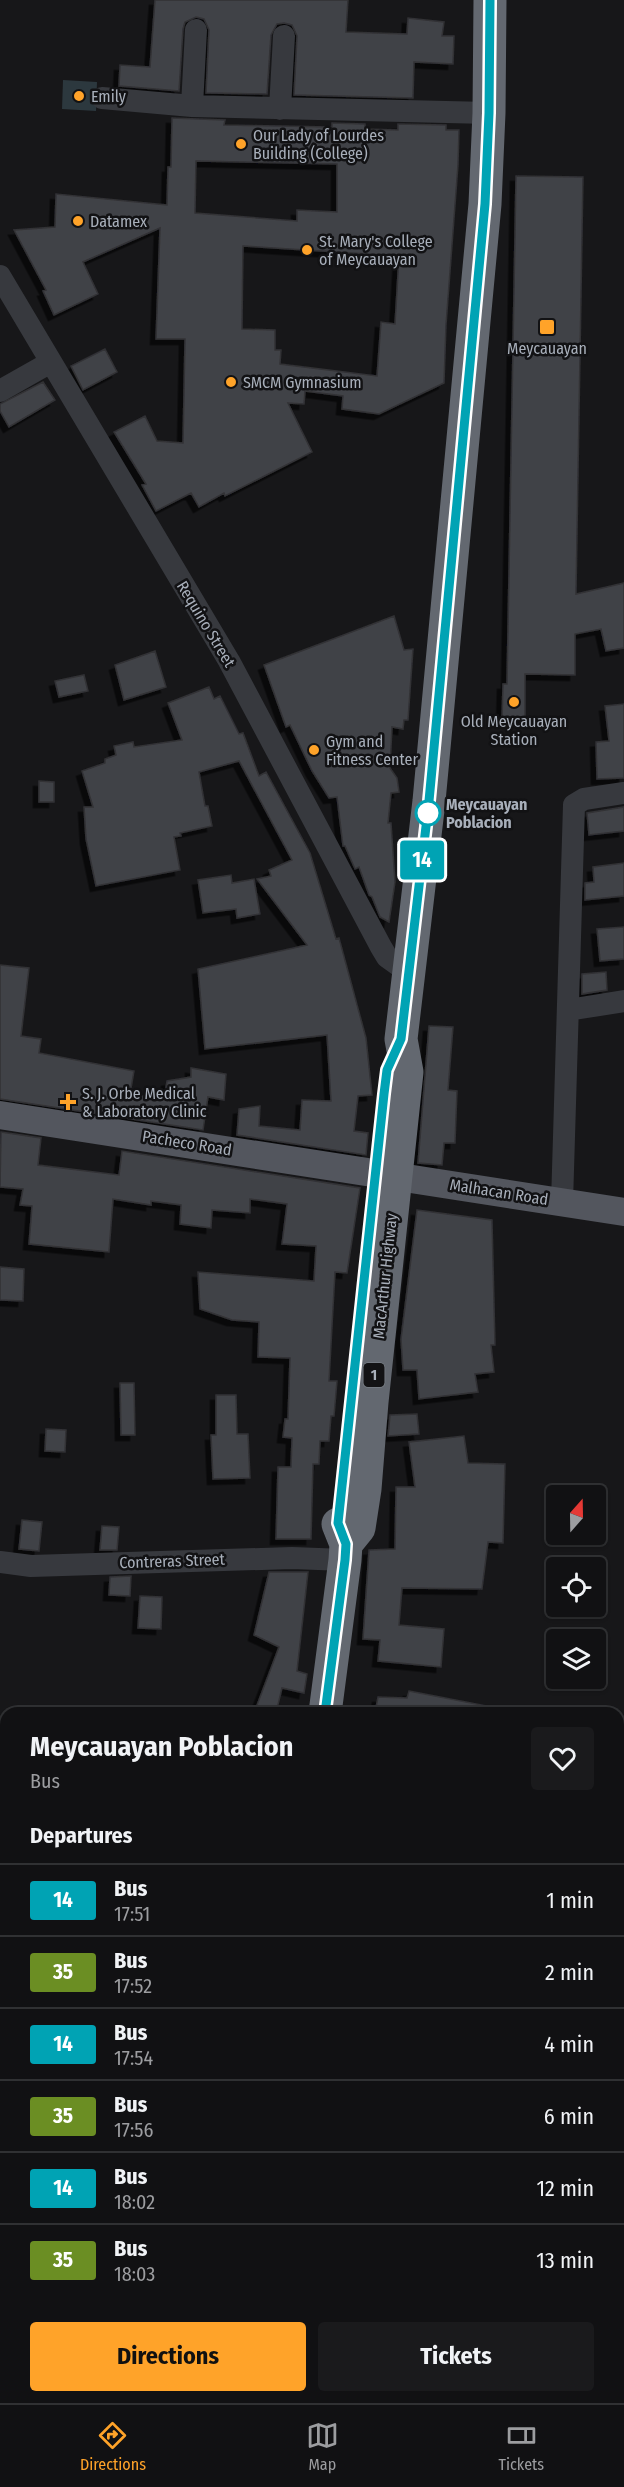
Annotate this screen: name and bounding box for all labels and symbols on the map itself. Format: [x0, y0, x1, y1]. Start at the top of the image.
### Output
place label: Emily [91, 87, 127, 106]
marker: Emily [72, 89, 86, 103]
place label: Our Lady of Lourdes Building (College) [253, 126, 384, 163]
marker: Our Lady of Lourdes Building (College) [234, 137, 248, 151]
place label: Datamex [90, 212, 147, 231]
marker: Datamex [71, 214, 85, 228]
place label: St. Mary's College of Meycauayan [319, 232, 433, 269]
marker: St. Mary's College of Meycauayan [300, 243, 314, 257]
marker: Meycauayan [538, 318, 556, 336]
place label: Meycauayan [507, 339, 587, 358]
place label: SMCM Gymnasium [243, 373, 362, 392]
marker: SMCM Gymnasium [224, 375, 238, 389]
street label: Requino Street [173, 577, 240, 671]
marker: Old Meycauayan Station [507, 695, 521, 709]
place label: Old Meycauayan Station [461, 712, 567, 749]
place label: Gym and Fitness Center [326, 732, 418, 769]
marker: Gym and Fitness Center [307, 743, 321, 757]
place label: Meycauayan Poblacion [446, 795, 527, 832]
marker: Meycauayan Poblacion [415, 800, 441, 826]
line badge: 14 [395, 840, 449, 880]
place label: S. J. Orbe Medical & Laboratory Clinic [82, 1084, 207, 1121]
marker: S. J. Orbe Medical & Laboratory Clinic [59, 1093, 77, 1111]
street label: Pacheco Road [141, 1127, 233, 1159]
street label: Malhacan Road [448, 1175, 550, 1209]
street label: MacArthur Highway [369, 1211, 401, 1340]
road number: 1 [364, 1363, 385, 1387]
north arrow [546, 1485, 606, 1545]
street label: Contreras Street [119, 1550, 226, 1572]

